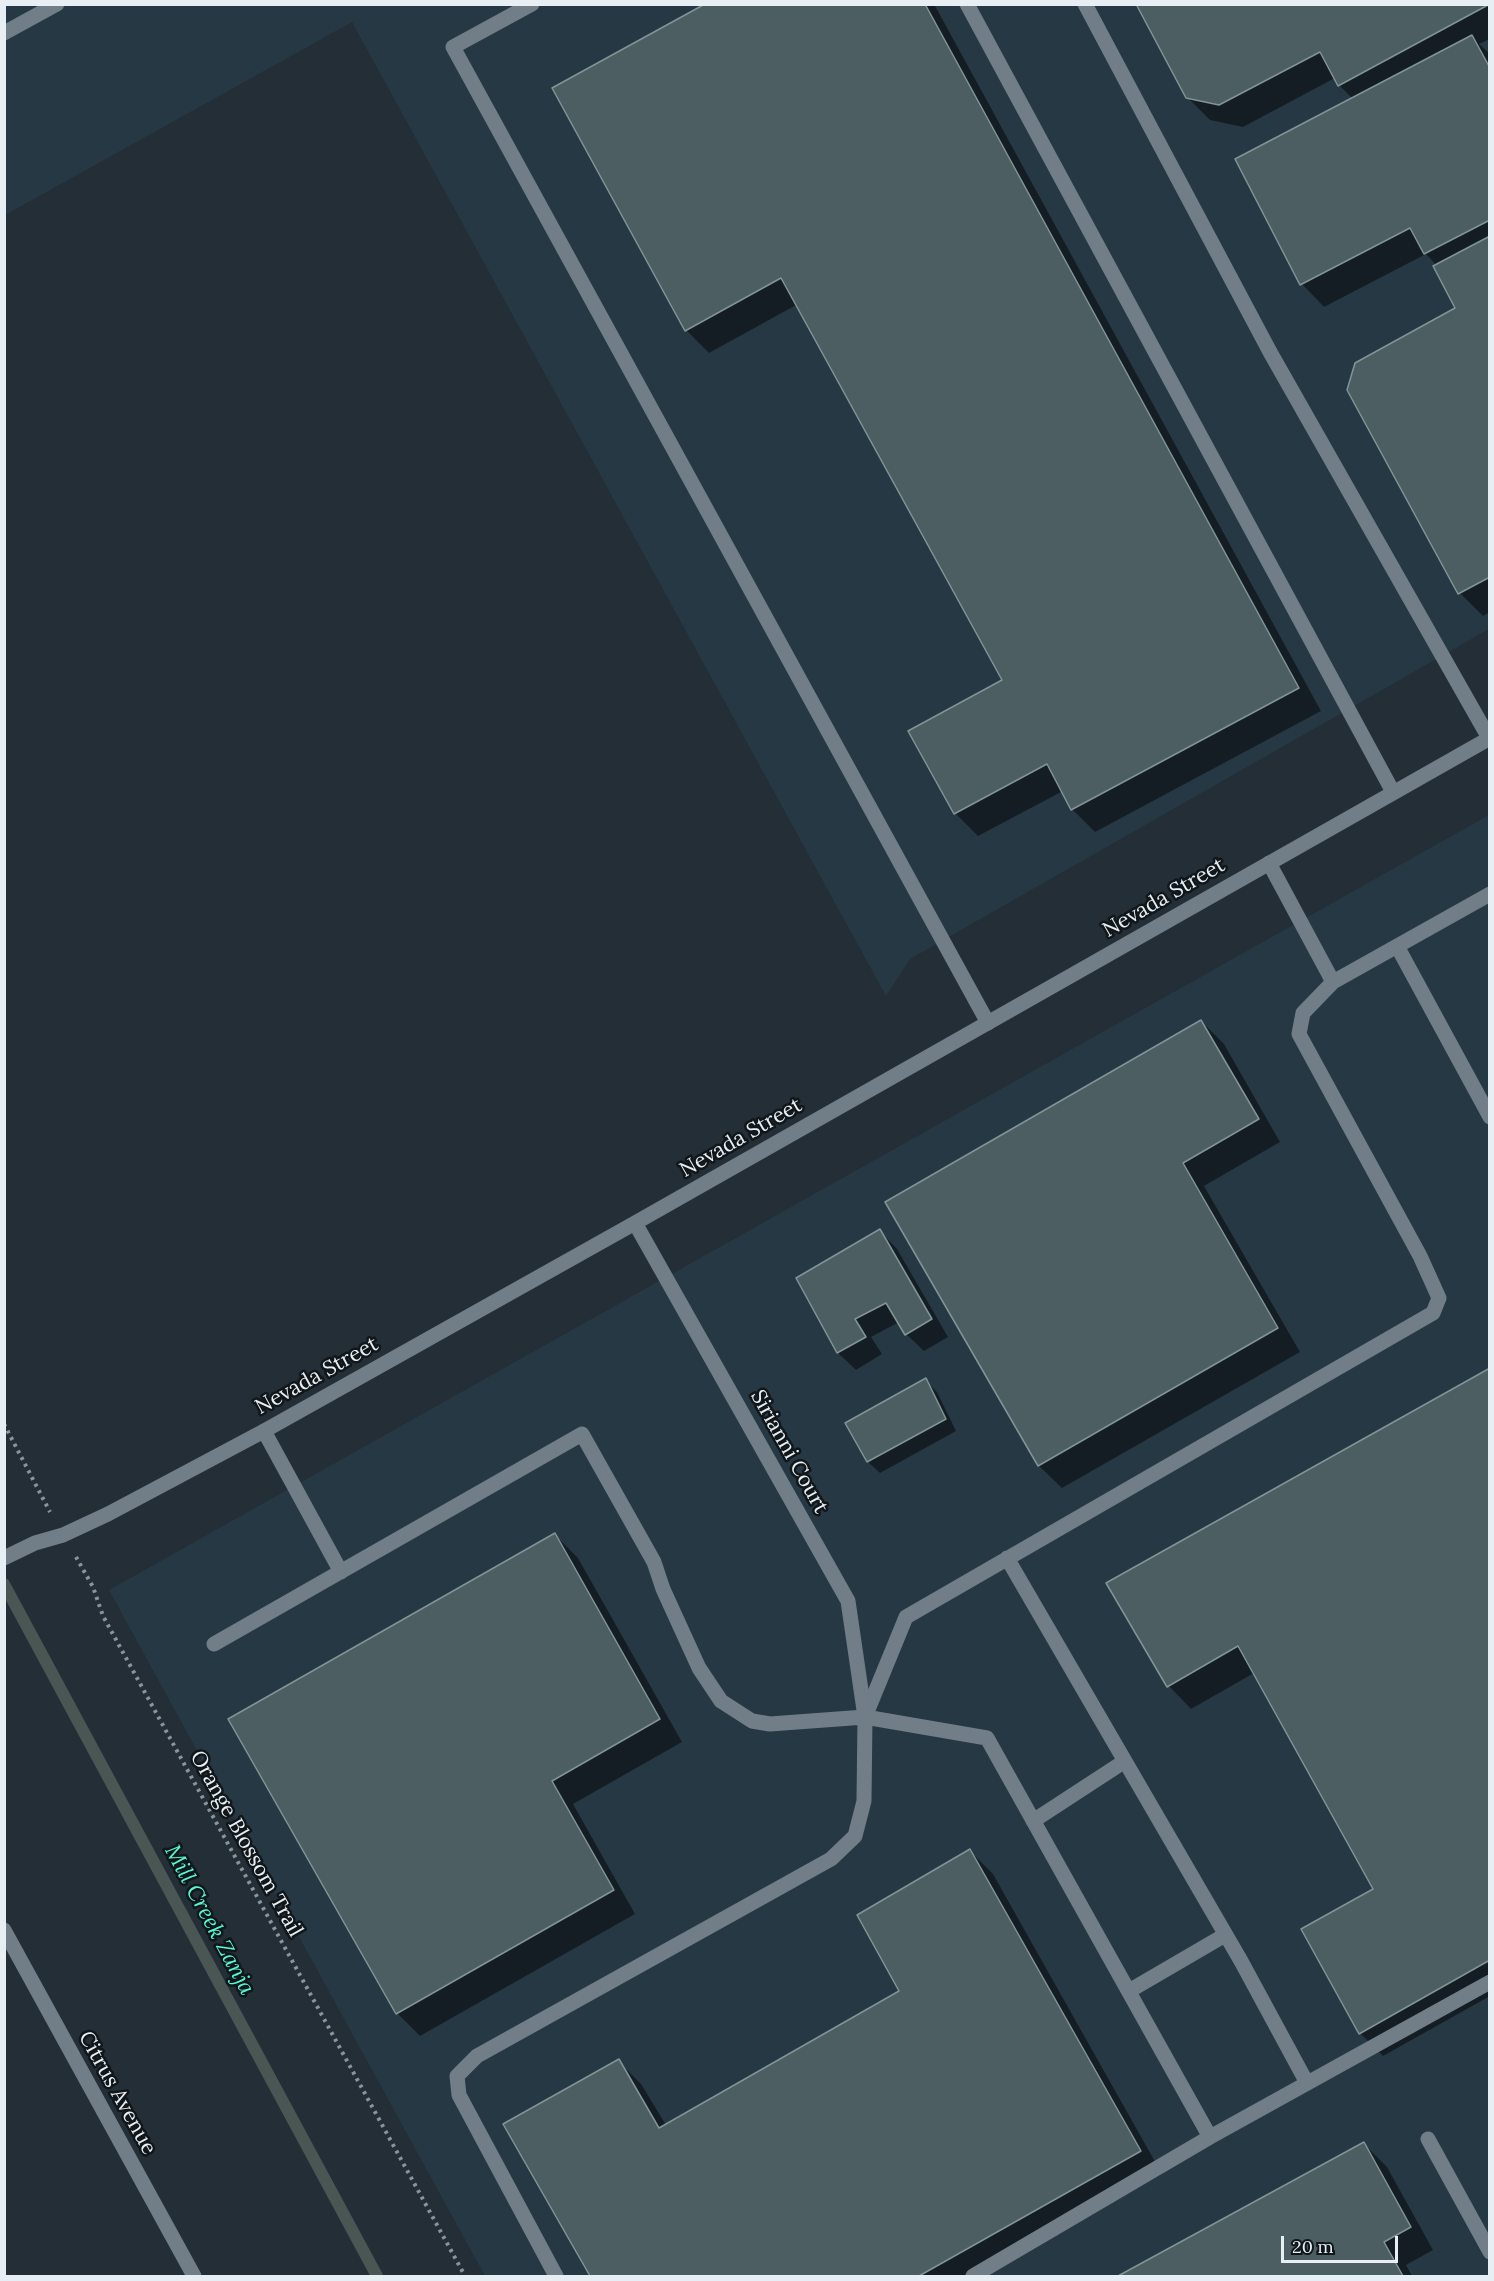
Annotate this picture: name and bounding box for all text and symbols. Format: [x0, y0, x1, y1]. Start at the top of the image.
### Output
street label: Nevada Street [1098, 853, 1230, 943]
street label: Nevada Street [675, 1093, 807, 1183]
street label: Nevada Street [251, 1332, 383, 1420]
street label: Sirianni Court [745, 1386, 833, 1518]
street label: Orange Blossom Trail [184, 1746, 308, 1942]
water label: Mill Creek Zanja [158, 1841, 260, 1999]
street label: Citrus Avenue [73, 2027, 161, 2159]
scale bar [1284, 2224, 1401, 2262]
text: 20 m [1292, 2235, 1334, 2258]

